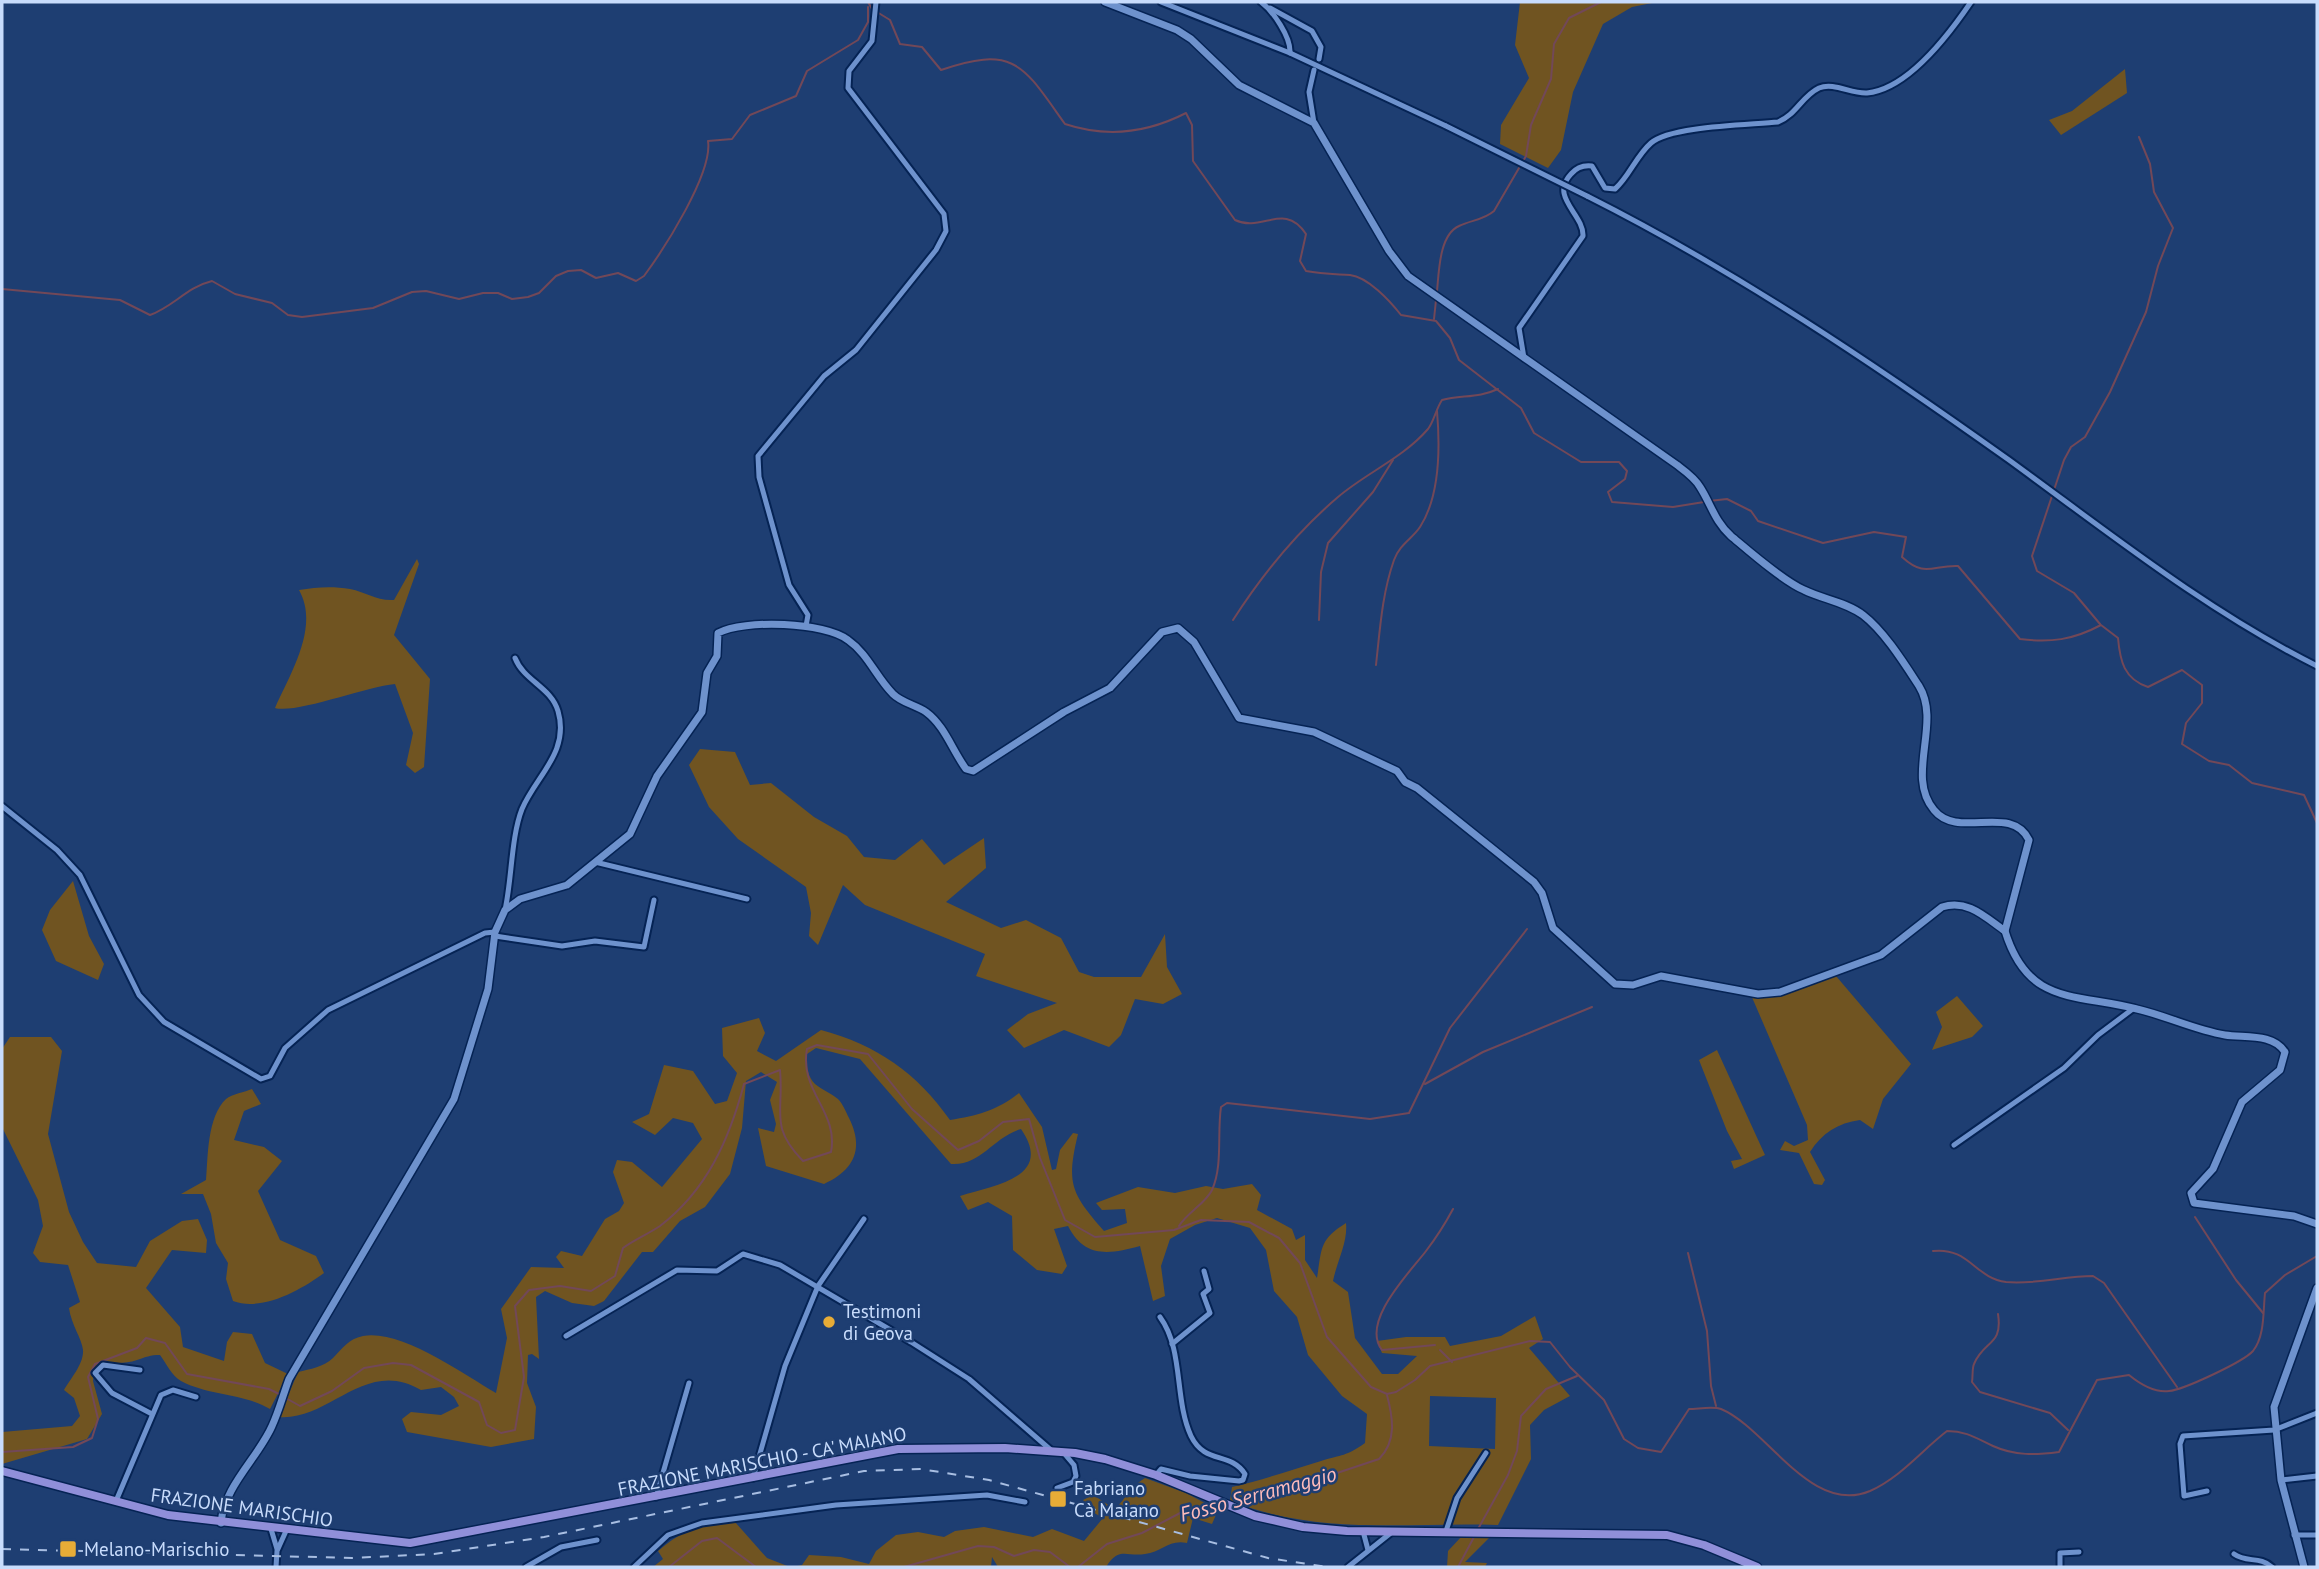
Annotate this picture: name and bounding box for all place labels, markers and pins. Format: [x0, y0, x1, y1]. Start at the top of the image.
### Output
place label: Testimoni di Geova [843, 1299, 921, 1345]
marker: Testimoni di Geova [821, 1314, 837, 1330]
place label: Fabriano Cà Maiano [1074, 1476, 1159, 1522]
marker: Fabriano Cà Maiano [1048, 1489, 1068, 1509]
place label: Melano-Marischio [84, 1537, 229, 1561]
marker: Melano-Marischio [58, 1539, 78, 1559]

